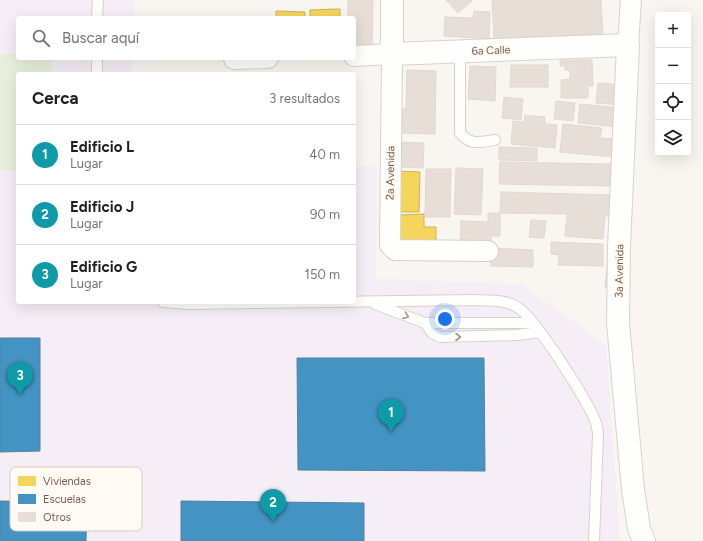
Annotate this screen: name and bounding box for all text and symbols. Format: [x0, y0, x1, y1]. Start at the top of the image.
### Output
map controls [655, 12, 691, 156]
button: + [655, 12, 691, 48]
search box [16, 16, 356, 60]
icon: search [30, 27, 52, 49]
text: Buscar aquí [62, 29, 139, 47]
street label: 6a Calle [471, 43, 511, 58]
button: − [655, 48, 691, 84]
button: locate [655, 84, 691, 120]
text: Cerca [32, 88, 79, 108]
text: 3 resultados [269, 91, 340, 106]
button: layers [655, 120, 691, 156]
text: Edificio L [70, 138, 134, 156]
street label: 2a Avenida [384, 146, 397, 200]
text: 1 [42, 147, 48, 162]
text: 40 m [309, 147, 340, 162]
text: Lugar [70, 156, 103, 171]
text: Edificio J [70, 198, 134, 216]
text: 2 [41, 207, 49, 222]
text: 90 m [310, 207, 340, 222]
text: Lugar [70, 216, 103, 231]
street label: 3a Avenida [613, 244, 626, 298]
text: Edificio G [70, 258, 137, 276]
text: 3 [41, 267, 49, 282]
text: 150 m [305, 267, 340, 282]
text: Lugar [70, 276, 103, 291]
your location [435, 309, 455, 329]
one-way arrow [402, 311, 410, 319]
one-way arrow [455, 333, 461, 341]
pin: 3 [7, 362, 33, 395]
pin: 1 [378, 399, 404, 432]
legend [10, 467, 142, 531]
text: Viviendas [43, 475, 91, 488]
pin: 2 [260, 489, 286, 522]
text: Escuelas [43, 493, 86, 506]
text: Otros [43, 511, 71, 524]

